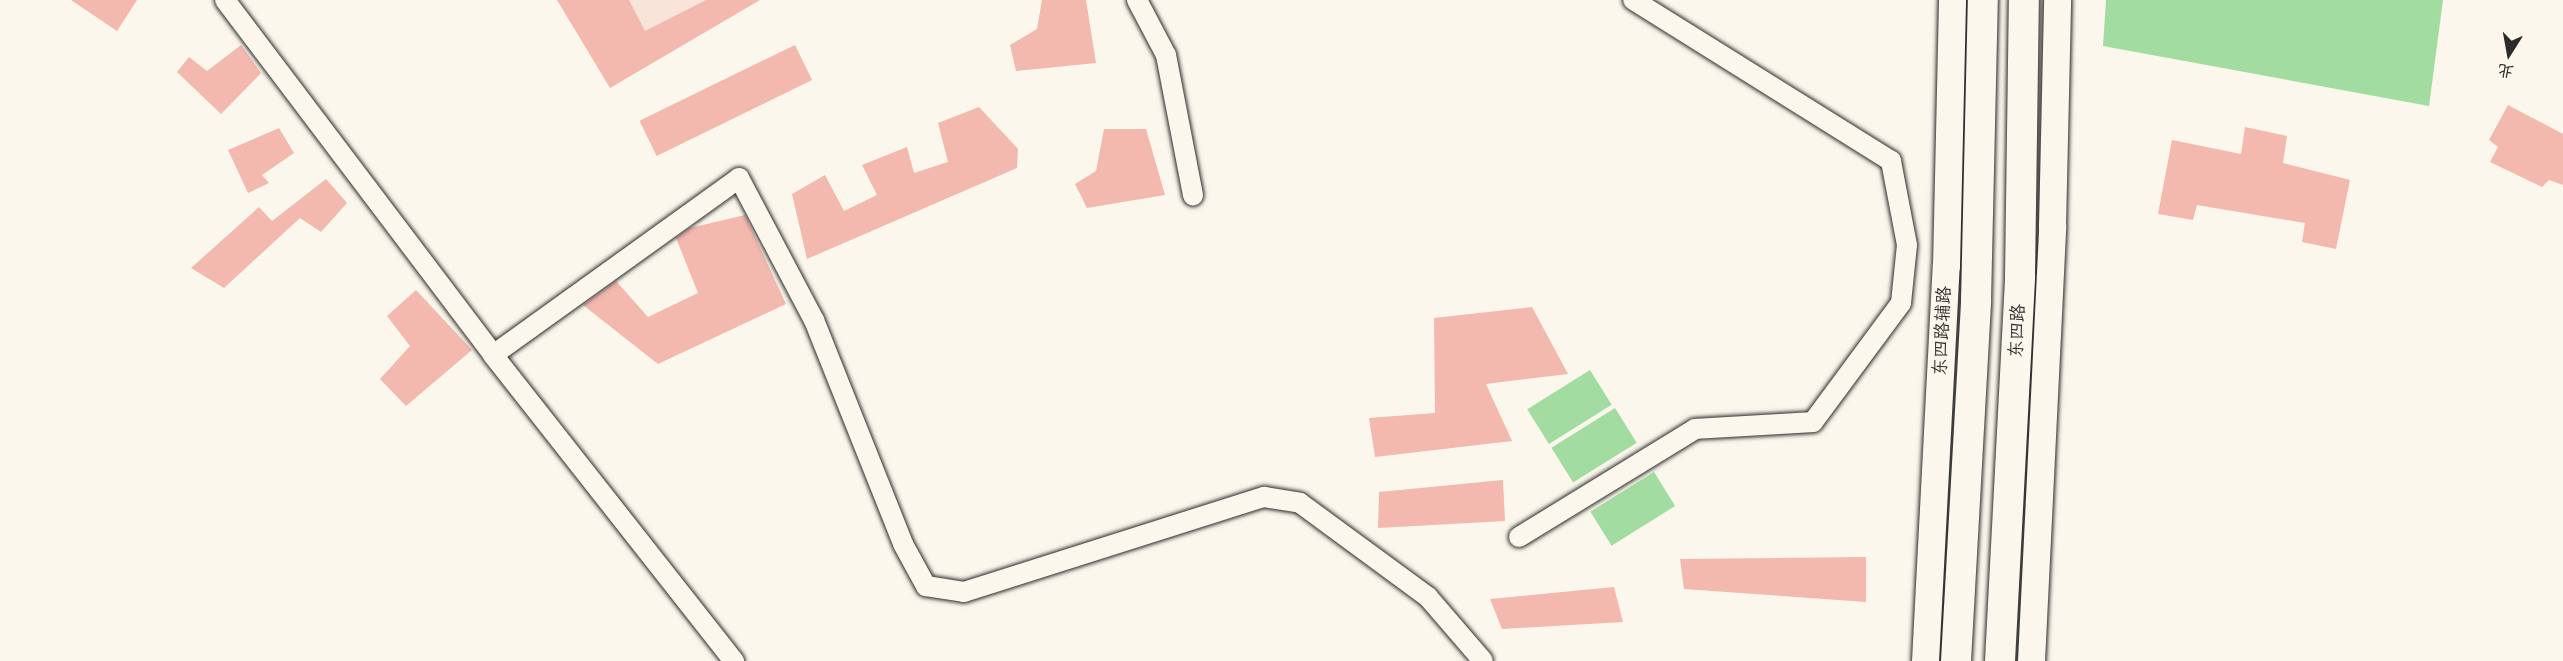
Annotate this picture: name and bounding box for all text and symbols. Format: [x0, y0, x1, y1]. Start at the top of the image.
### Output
north arrow [2479, 24, 2539, 84]
text: 北 [2496, 59, 2516, 84]
street label: 东四路辅路 [1929, 285, 1955, 377]
street label: 东四路 [2005, 303, 2029, 359]

